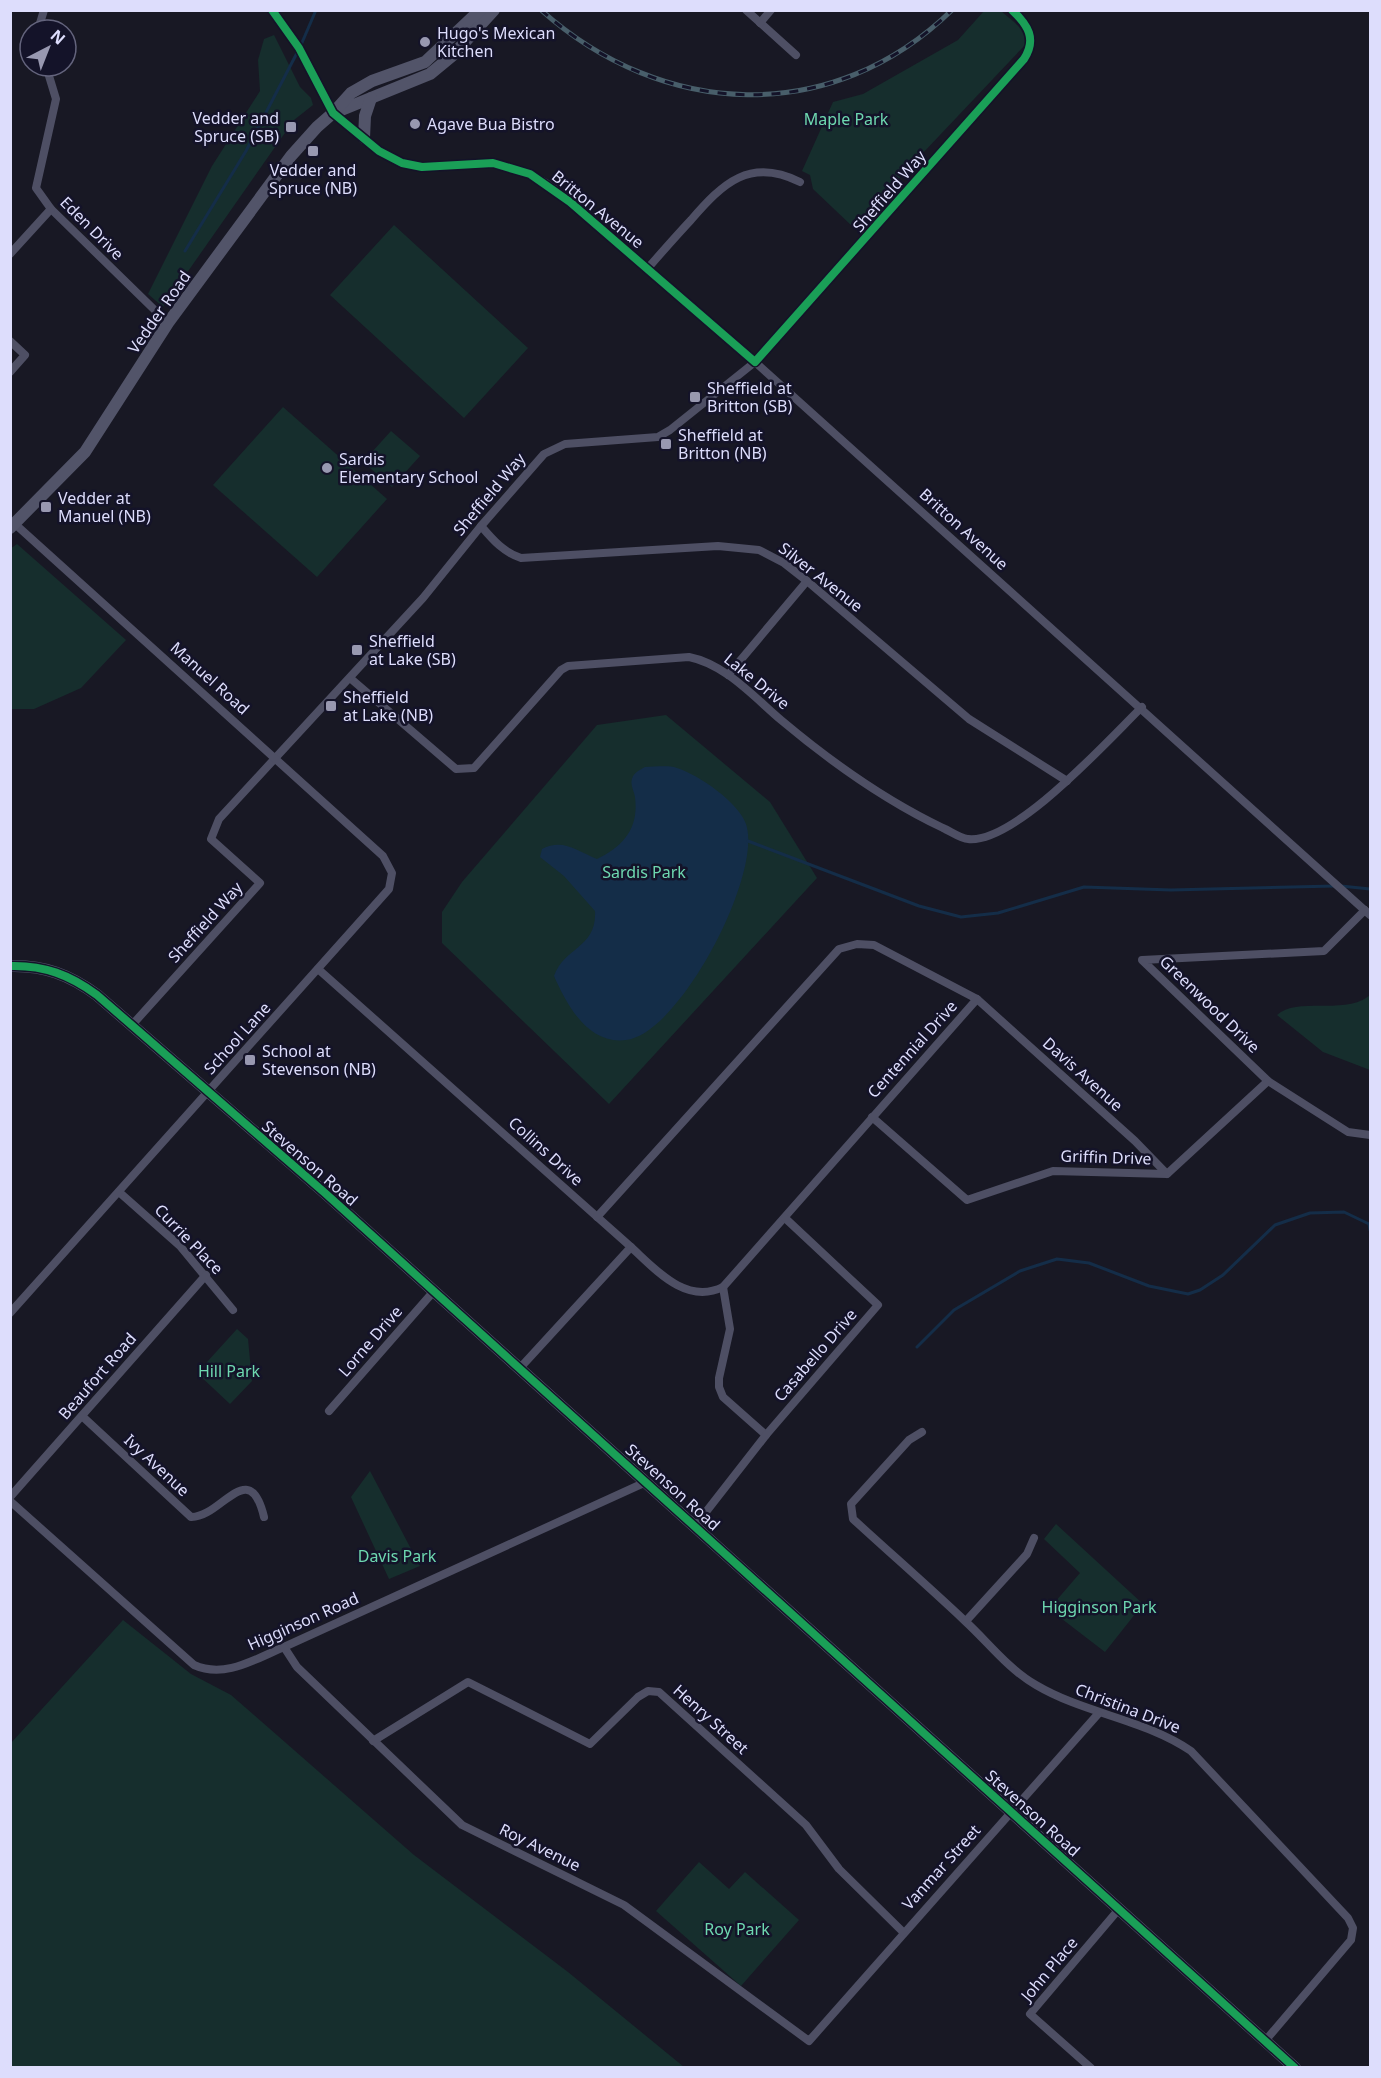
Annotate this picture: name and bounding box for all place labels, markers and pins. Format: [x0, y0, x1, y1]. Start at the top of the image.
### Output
place label: Hugo's Mexican Kitchen [437, 22, 555, 62]
marker: Hugo's Mexican Kitchen [418, 35, 432, 49]
place label: Vedder and Spruce (SB) [193, 107, 279, 147]
place label: Agave Bua Bistro [427, 113, 555, 135]
marker: Agave Bua Bistro [408, 117, 422, 131]
marker: Vedder and Spruce (SB) [284, 120, 298, 134]
marker: Vedder and Spruce (NB) [306, 144, 320, 158]
place label: Vedder and Spruce (NB) [269, 159, 357, 199]
place label: Sheffield at Britton (SB) [707, 377, 792, 417]
marker: Sheffield at Britton (SB) [688, 390, 702, 404]
place label: Sheffield at Britton (NB) [678, 424, 767, 464]
marker: Sheffield at Britton (NB) [659, 437, 673, 451]
place label: Sardis Elementary School [339, 448, 478, 488]
marker: Sardis Elementary School [320, 461, 334, 475]
place label: Vedder at Manuel (NB) [58, 487, 151, 527]
marker: Vedder at Manuel (NB) [39, 500, 53, 514]
place label: Sheffield at Lake (SB) [369, 630, 456, 670]
marker: Sheffield at Lake (SB) [350, 643, 364, 657]
place label: Sheffield at Lake (NB) [343, 686, 433, 726]
marker: Sheffield at Lake (NB) [324, 699, 338, 713]
place label: School at Stevenson (NB) [262, 1040, 376, 1080]
marker: School at Stevenson (NB) [243, 1053, 257, 1067]

